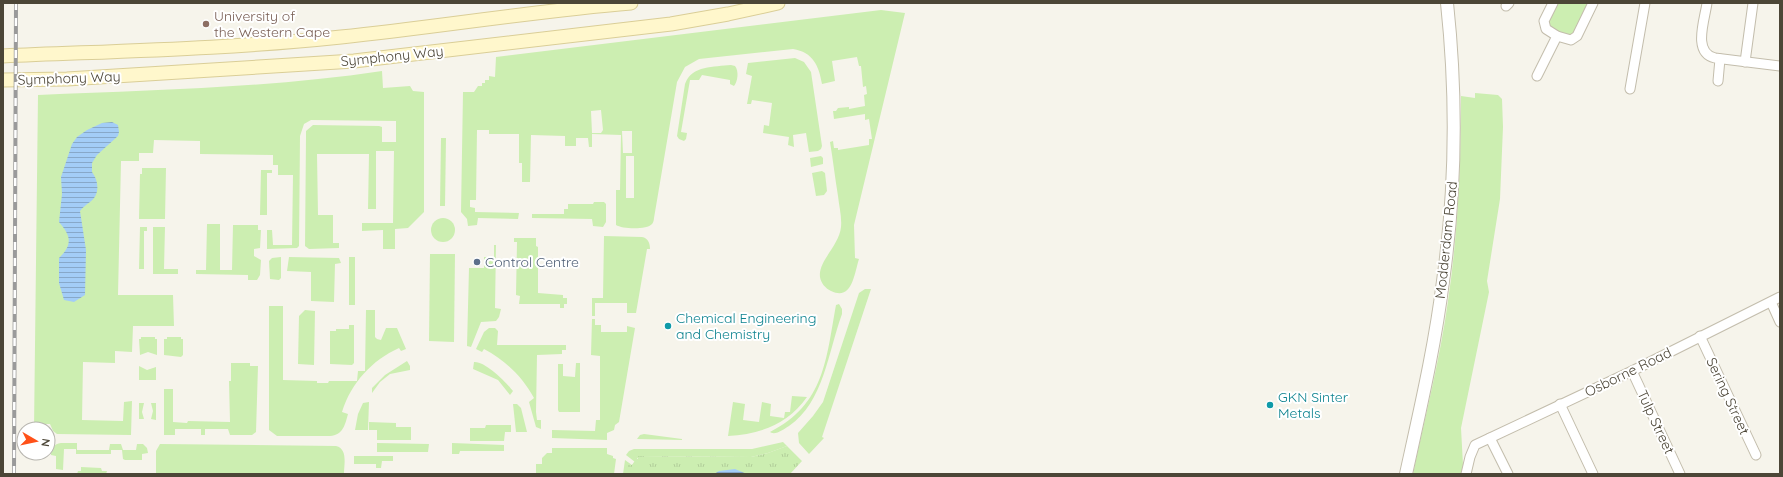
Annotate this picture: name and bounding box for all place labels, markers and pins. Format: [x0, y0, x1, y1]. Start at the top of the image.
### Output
place label: University of the Western Cape [214, 7, 330, 41]
marker: University of the Western Cape [201, 19, 211, 29]
place label: Control Centre [485, 253, 579, 271]
marker: Control Centre [472, 257, 482, 267]
place label: Chemical Engineering and Chemistry [676, 309, 816, 343]
marker: Chemical Engineering and Chemistry [663, 321, 673, 331]
place label: GKN Sinter Metals [1278, 388, 1349, 422]
marker: GKN Sinter Metals [1265, 400, 1275, 410]

